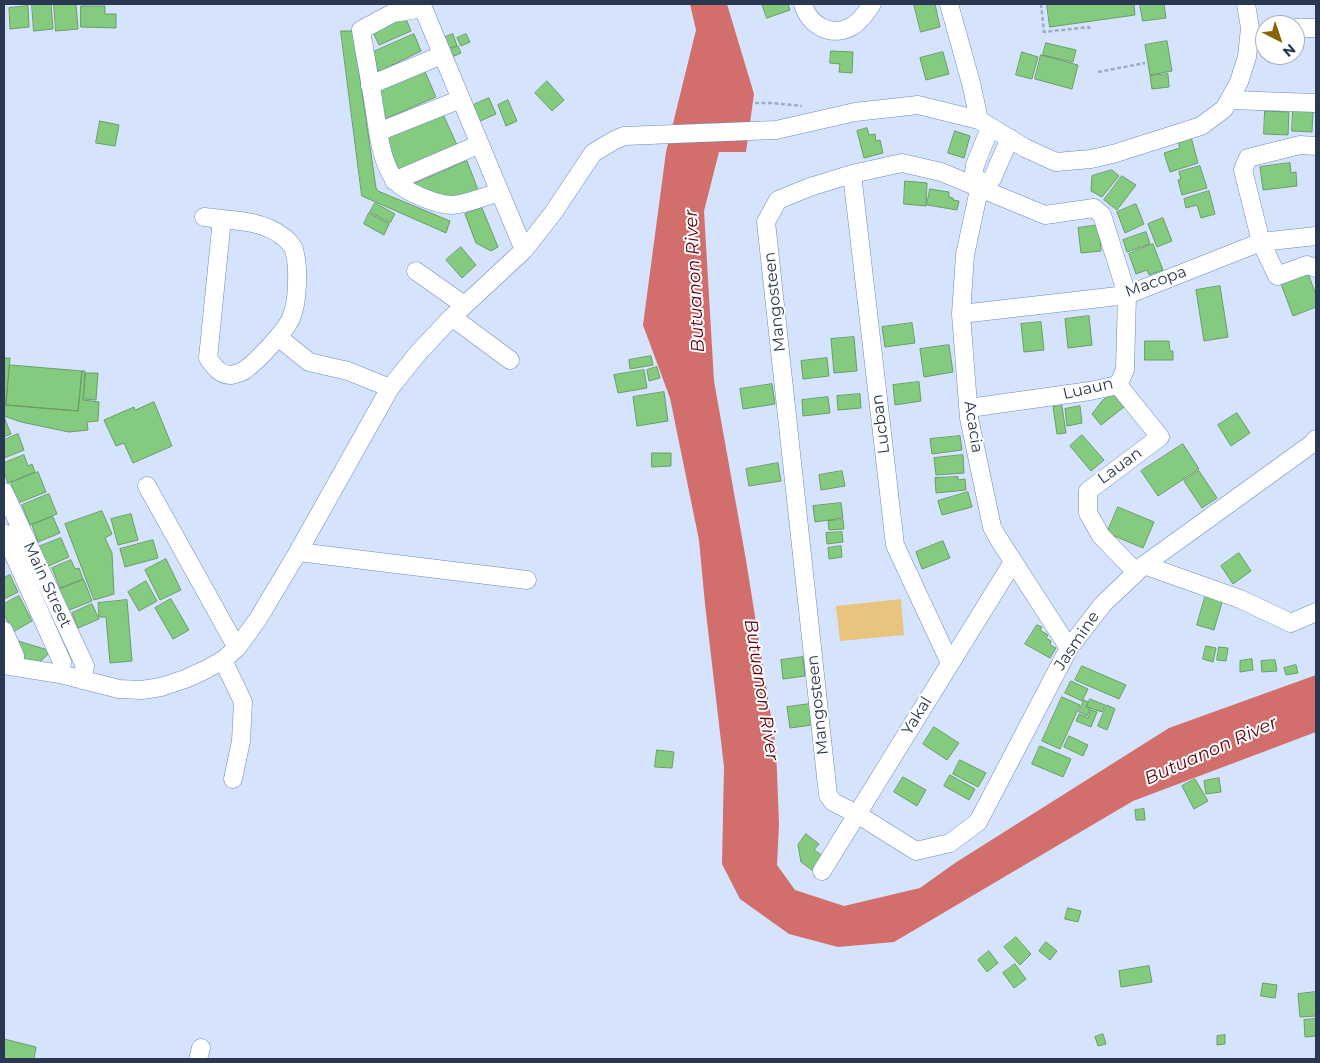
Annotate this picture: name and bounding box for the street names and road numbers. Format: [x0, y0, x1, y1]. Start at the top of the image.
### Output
street label: Mangosteen [760, 251, 790, 353]
street label: Macopa [1123, 262, 1189, 302]
street label: Luaun [1061, 374, 1115, 404]
street label: Lucban [868, 393, 894, 455]
street label: Acacia [959, 400, 987, 454]
street label: Lauan [1094, 444, 1146, 488]
street label: Main Street [19, 539, 75, 631]
street label: Jasmine [1050, 608, 1104, 674]
street label: Mangosteen [803, 654, 833, 756]
street label: Yakal [898, 693, 936, 739]

